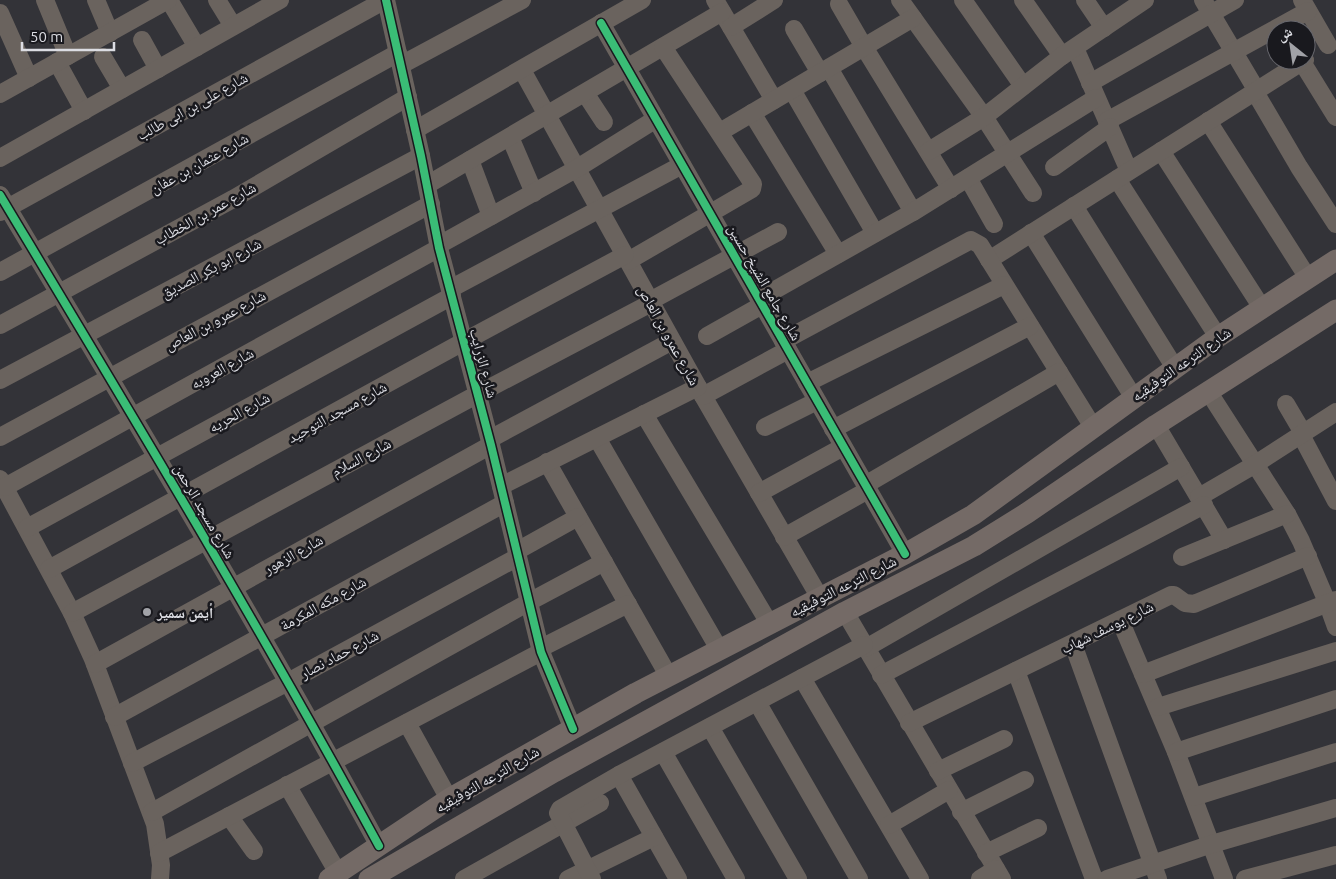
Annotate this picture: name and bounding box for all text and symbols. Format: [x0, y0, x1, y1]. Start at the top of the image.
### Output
scale bar [22, 20, 115, 52]
north arrow [1266, 20, 1316, 70]
text: ش [1274, 23, 1296, 45]
text: 50 m [30, 28, 63, 45]
street label: شارع على بن ابى طالب [134, 68, 251, 145]
street label: شارع عثمان بن عفان [147, 129, 252, 199]
street label: شارع عمر بن الخطاب [151, 178, 260, 250]
street label: شارع جامع الشيخ حسين [723, 221, 805, 344]
street label: شارع ابو بكر الصديق [158, 234, 265, 303]
street label: شارع عمرو بن العاص [633, 282, 704, 389]
street label: شارع عمرو بن العاص [162, 286, 269, 356]
street label: شارع الترعه التوفيقيه [1128, 323, 1235, 406]
street label: شارع الزرايب [465, 326, 501, 400]
street label: شارع العروبه [188, 344, 257, 394]
street label: شارع مسجد التوحيد [285, 378, 391, 448]
street label: شارع الحريه [206, 388, 273, 437]
street label: شارع السلام [328, 434, 395, 482]
street label: شارع مسجد الرحمن [169, 461, 239, 563]
street label: شارع الزهور [259, 531, 327, 579]
street label: شارع الترعه التوفيقيه [787, 552, 900, 622]
street label: شارع مكه المكرمة [277, 572, 370, 635]
street label: شارع يوسف شهاب [1058, 597, 1157, 658]
place label: أيمن سمير [156, 603, 213, 622]
marker: أيمن سمير [141, 606, 153, 618]
street label: شارع حماد نصار [296, 626, 382, 684]
street label: شارع الترعه التوفيقيه [432, 742, 543, 817]

